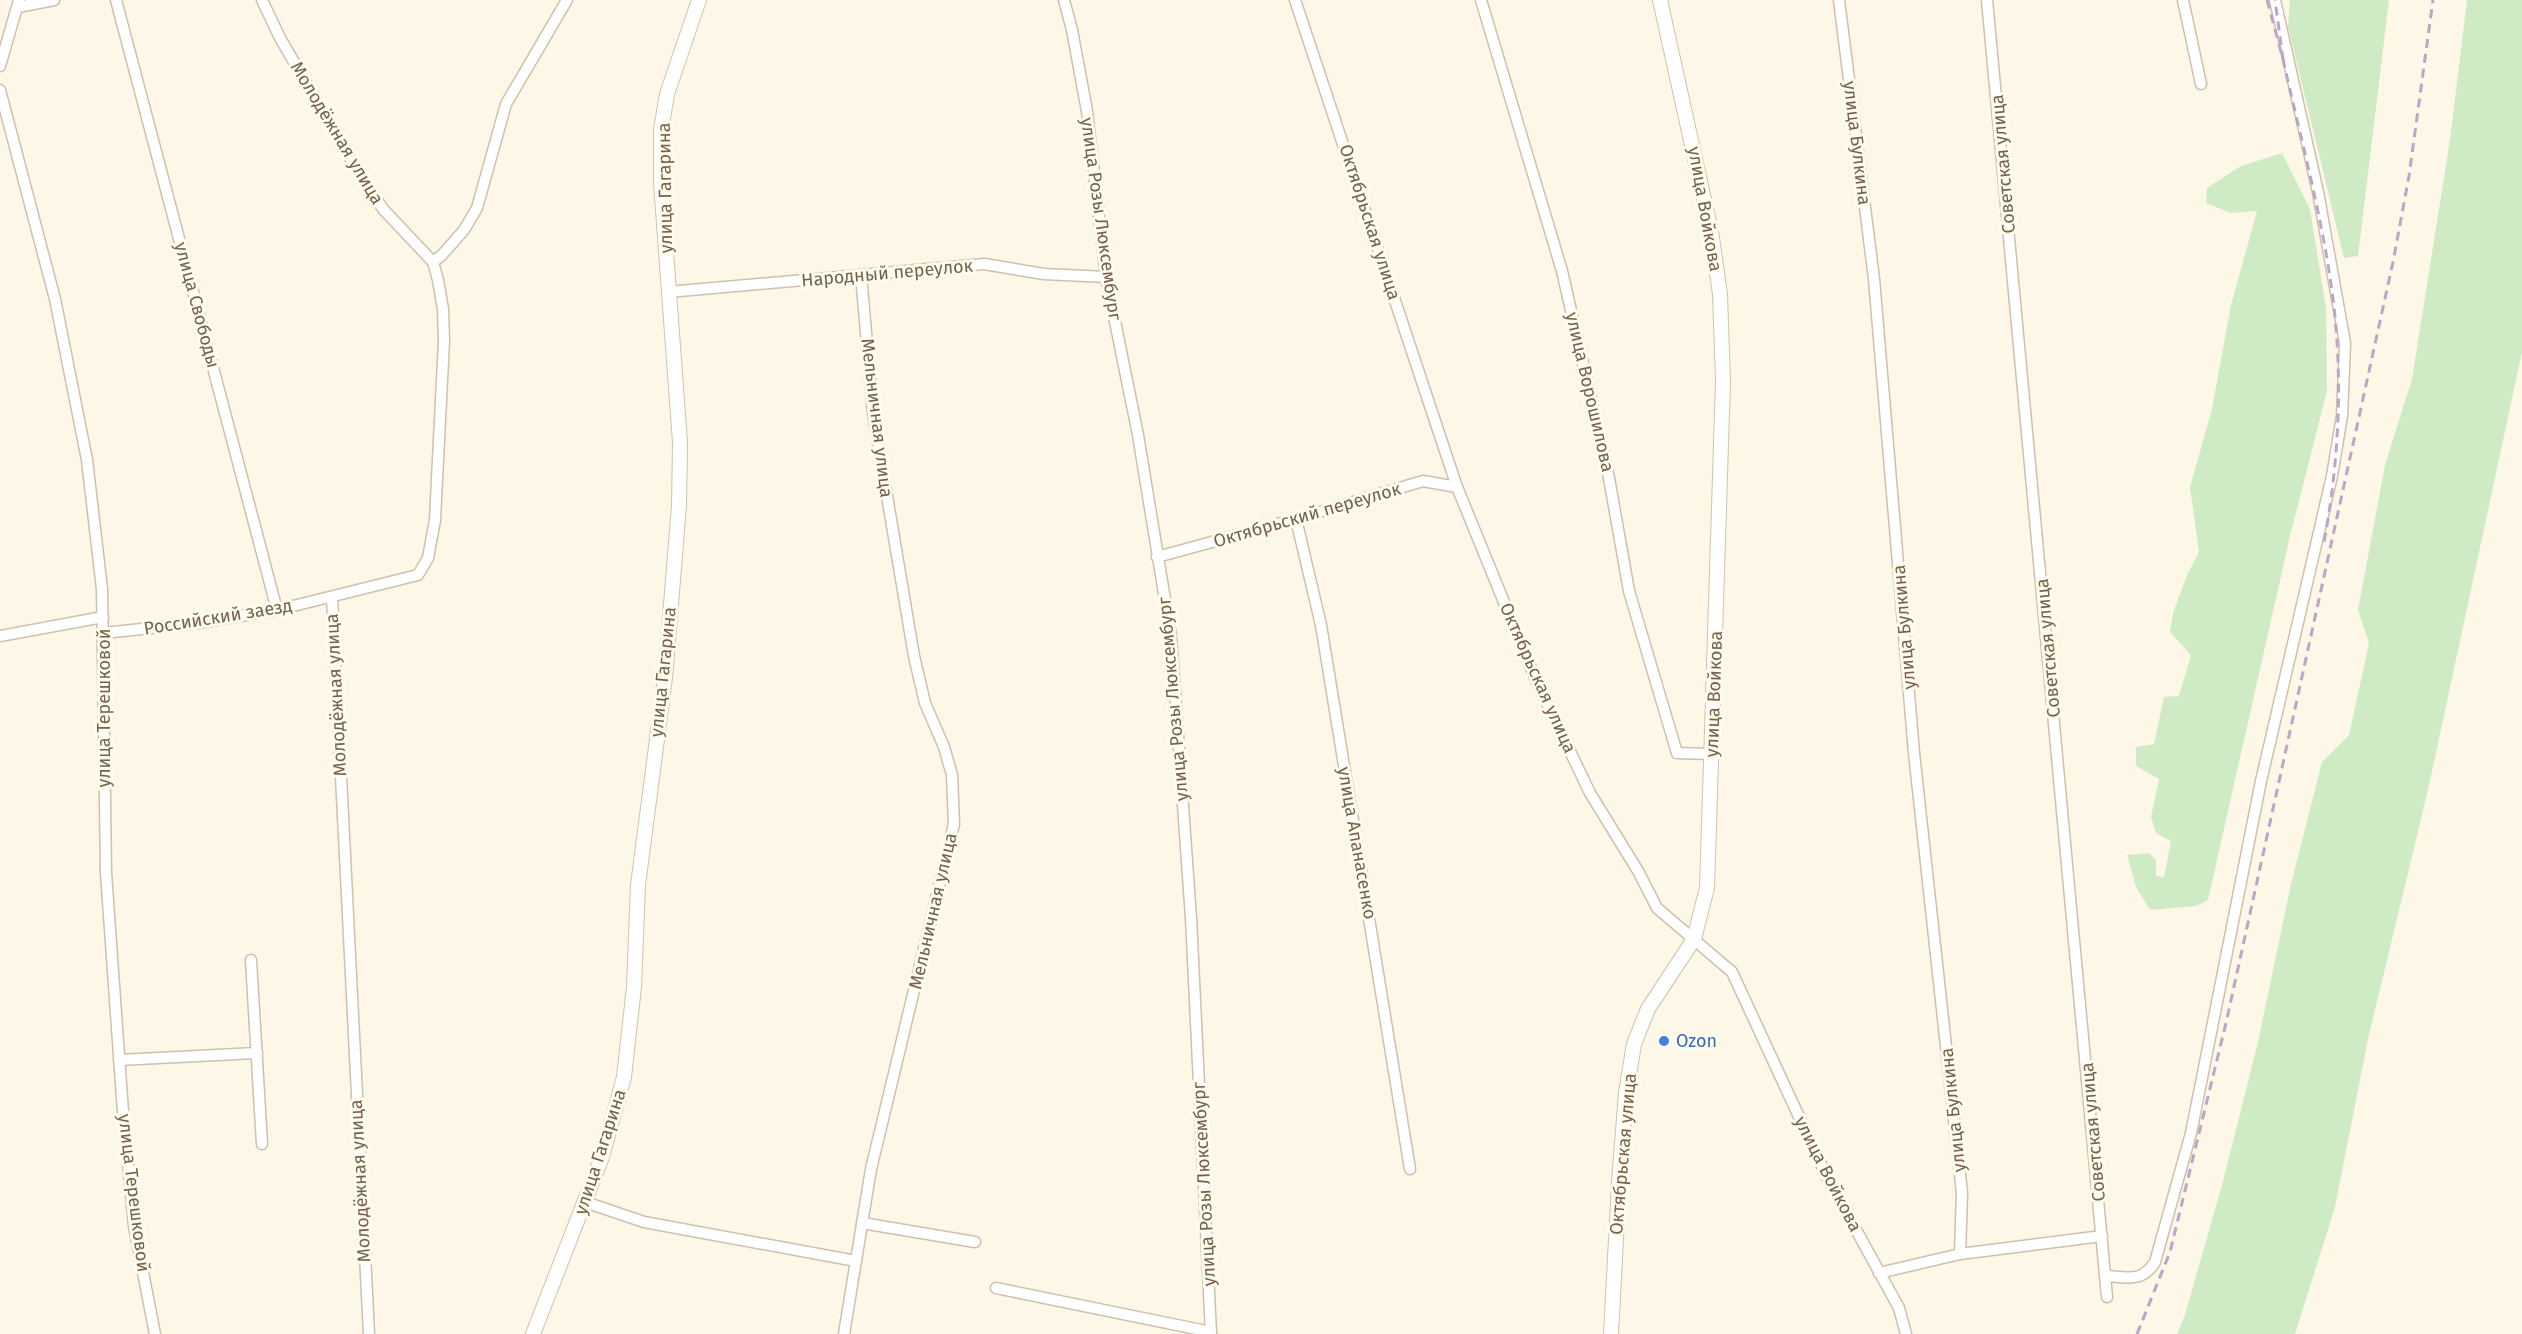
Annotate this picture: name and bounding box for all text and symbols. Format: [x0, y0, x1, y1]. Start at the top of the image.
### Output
street label: Молодёжная улица [286, 58, 388, 208]
street label: улица Булкина [1838, 80, 1876, 206]
street label: Советская улица [1986, 93, 2020, 235]
street label: улица Розы Люксембург [1076, 116, 1126, 322]
street label: улица Гагарина [653, 122, 677, 254]
street label: Октябрьская улица [1334, 141, 1406, 303]
street label: улица Войкова [1683, 145, 1727, 273]
street label: улица Свободы [170, 240, 224, 370]
street label: Народный переулок [800, 254, 974, 291]
street label: улица Ворошилова [1561, 310, 1619, 474]
street label: Мельничная улица [856, 337, 898, 499]
street label: Октябрьский переулок [1211, 478, 1404, 552]
street label: улица Булкина [1888, 564, 1920, 690]
street label: Советская улица [2031, 577, 2065, 719]
street label: Российский заезд [142, 594, 294, 640]
street label: улица Розы Люксембург [1153, 596, 1193, 802]
street label: Октябрьская улица [1495, 599, 1581, 757]
street label: улица Гагарина [645, 606, 681, 738]
street label: Молодёжная улица [321, 613, 351, 777]
street label: улица Терешковой [93, 629, 115, 787]
street label: улица Войкова [1701, 630, 1727, 758]
street label: улица Апанасенко [1333, 765, 1381, 921]
street label: Мельничная улица [904, 831, 962, 991]
place label: Ozon [1676, 1030, 1717, 1052]
marker: Ozon [1657, 1034, 1671, 1048]
street label: улица Булкина [1936, 1047, 1970, 1173]
street label: Советская улица [2076, 1061, 2110, 1203]
street label: Октябрьская улица [1605, 1072, 1641, 1236]
street label: улица Розы Люксембург [1188, 1081, 1220, 1287]
street label: улица Гагарина [569, 1086, 631, 1218]
street label: Молодёжная улица [345, 1099, 375, 1263]
street label: улица Терешковой [113, 1113, 155, 1273]
street label: улица Войкова [1789, 1113, 1867, 1235]

